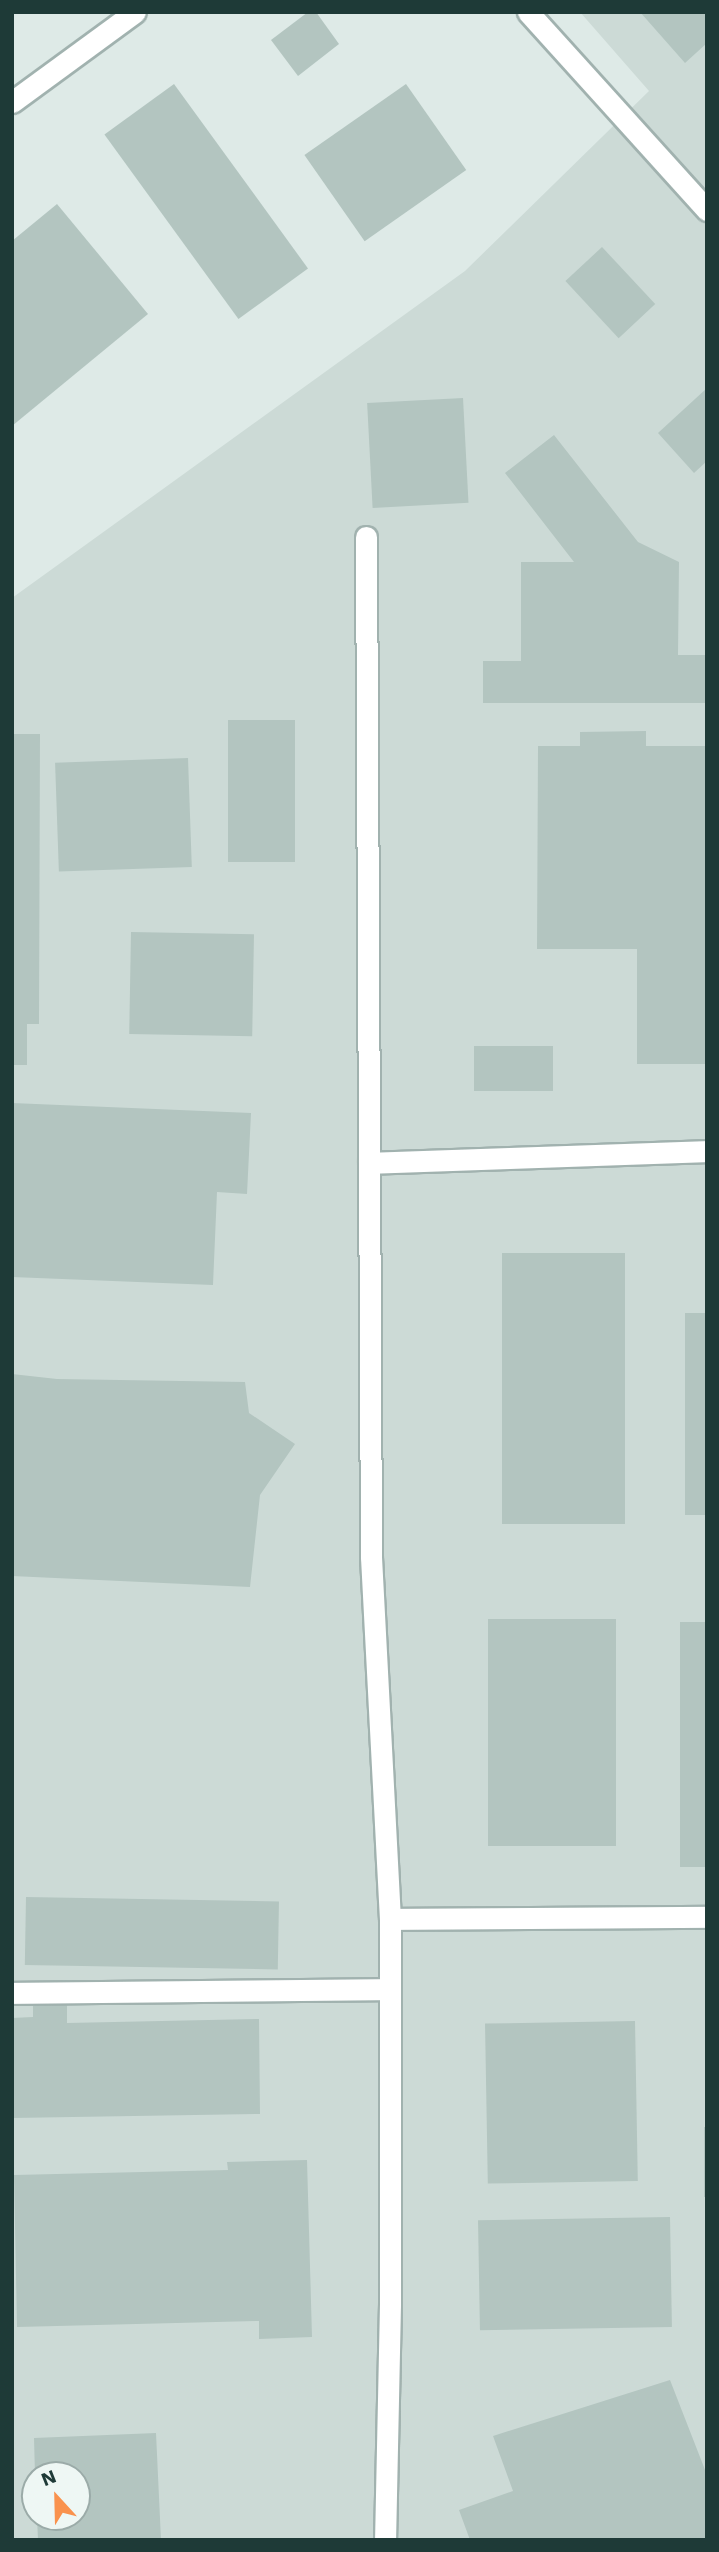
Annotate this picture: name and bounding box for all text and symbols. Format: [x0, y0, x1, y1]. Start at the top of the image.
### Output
north arrow [21, 2461, 91, 2531]
text: N [38, 2465, 60, 2491]

